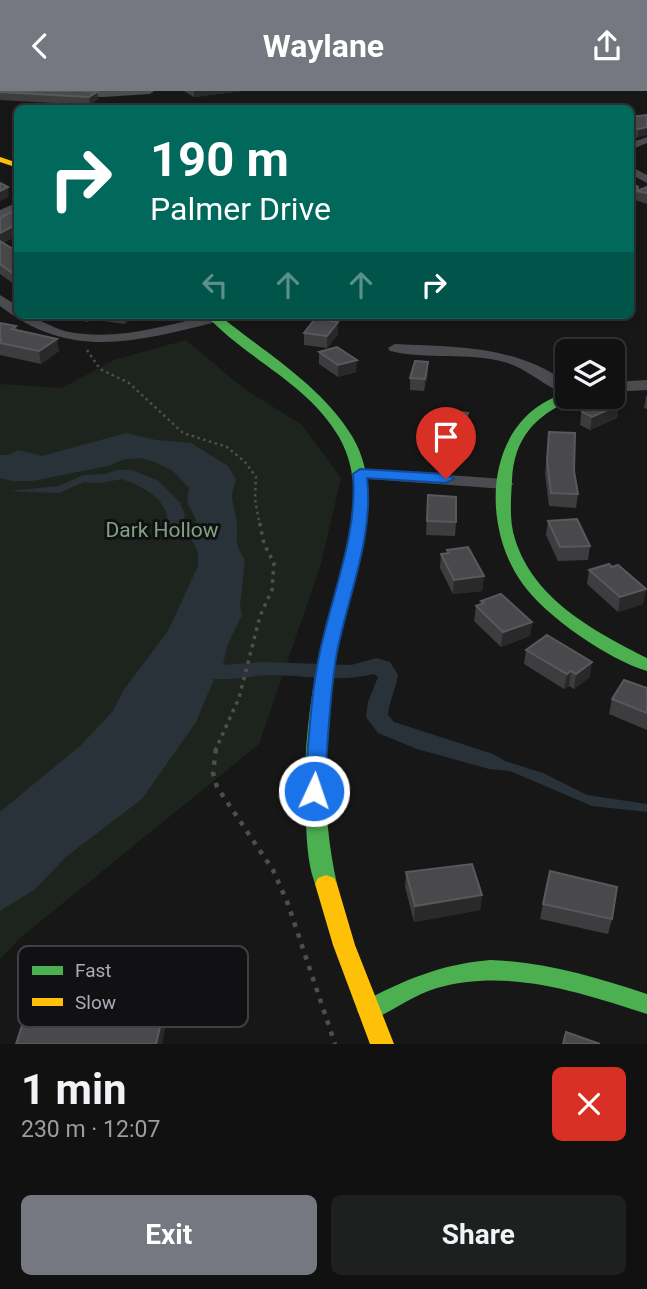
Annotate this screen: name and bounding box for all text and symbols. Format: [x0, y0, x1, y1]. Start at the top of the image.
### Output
icon: back [21, 27, 59, 65]
text: Waylane [263, 27, 384, 65]
icon: share [588, 27, 626, 65]
text: 190 m [150, 131, 289, 188]
icon: right [35, 133, 126, 224]
text: Palmer Drive [150, 190, 331, 228]
icon: left [196, 266, 234, 304]
icon: ahead [269, 266, 307, 304]
icon: ahead [342, 266, 380, 304]
icon: right [415, 266, 453, 304]
map controls [555, 339, 625, 409]
button: layers [555, 339, 625, 409]
pin [416, 407, 476, 479]
icon: arrive [427, 418, 465, 456]
park label: Dark Hollow [105, 518, 219, 542]
position arrow [277, 754, 351, 828]
legend [18, 946, 248, 1027]
text: Fast [75, 959, 112, 982]
text: Slow [75, 991, 116, 1014]
text: 1 min [21, 1065, 127, 1114]
button: close [552, 1067, 626, 1141]
text: 230 m · 12:07 [21, 1116, 160, 1143]
button: Exit [21, 1195, 317, 1275]
button: Share [331, 1195, 626, 1275]

